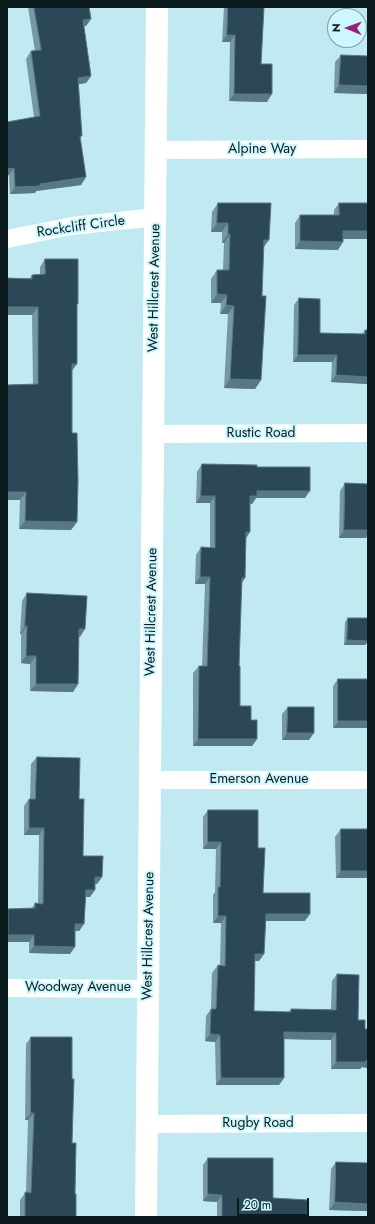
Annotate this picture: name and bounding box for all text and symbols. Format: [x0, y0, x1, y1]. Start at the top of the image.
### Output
north arrow [327, 8, 367, 48]
text: N [328, 23, 344, 32]
street label: Alpine Way [228, 142, 296, 158]
street label: Rockcliff Circle [36, 213, 126, 241]
street label: West Hillcrest Avenue [145, 224, 165, 352]
street label: Rustic Road [227, 426, 295, 442]
street label: West Hillcrest Avenue [142, 548, 162, 676]
street label: Emerson Avenue [209, 772, 309, 788]
street label: West Hillcrest Avenue [139, 872, 159, 1000]
street label: Woodway Avenue [25, 980, 131, 996]
street label: Rugby Road [222, 1116, 294, 1132]
scale bar [239, 1190, 311, 1216]
text: 20 m [244, 1196, 271, 1214]

